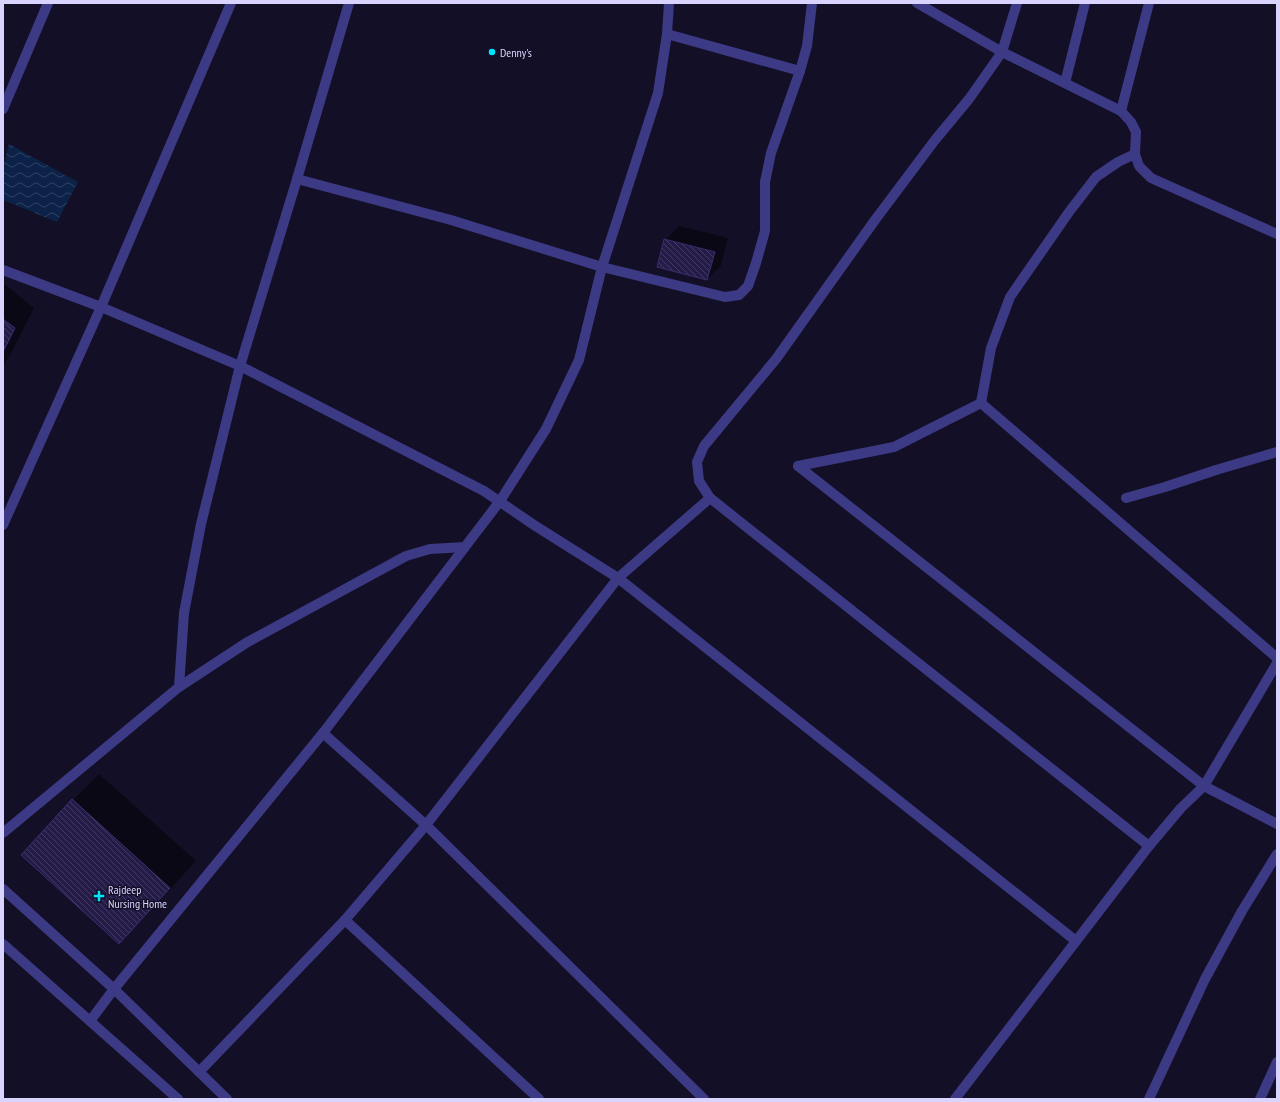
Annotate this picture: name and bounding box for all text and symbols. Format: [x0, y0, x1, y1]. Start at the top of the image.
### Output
place label: Denny's [500, 45, 532, 60]
marker: Denny's [487, 47, 497, 57]
place label: Rajdeep Nursing Home [108, 882, 167, 911]
marker: Rajdeep Nursing Home [93, 890, 105, 902]

